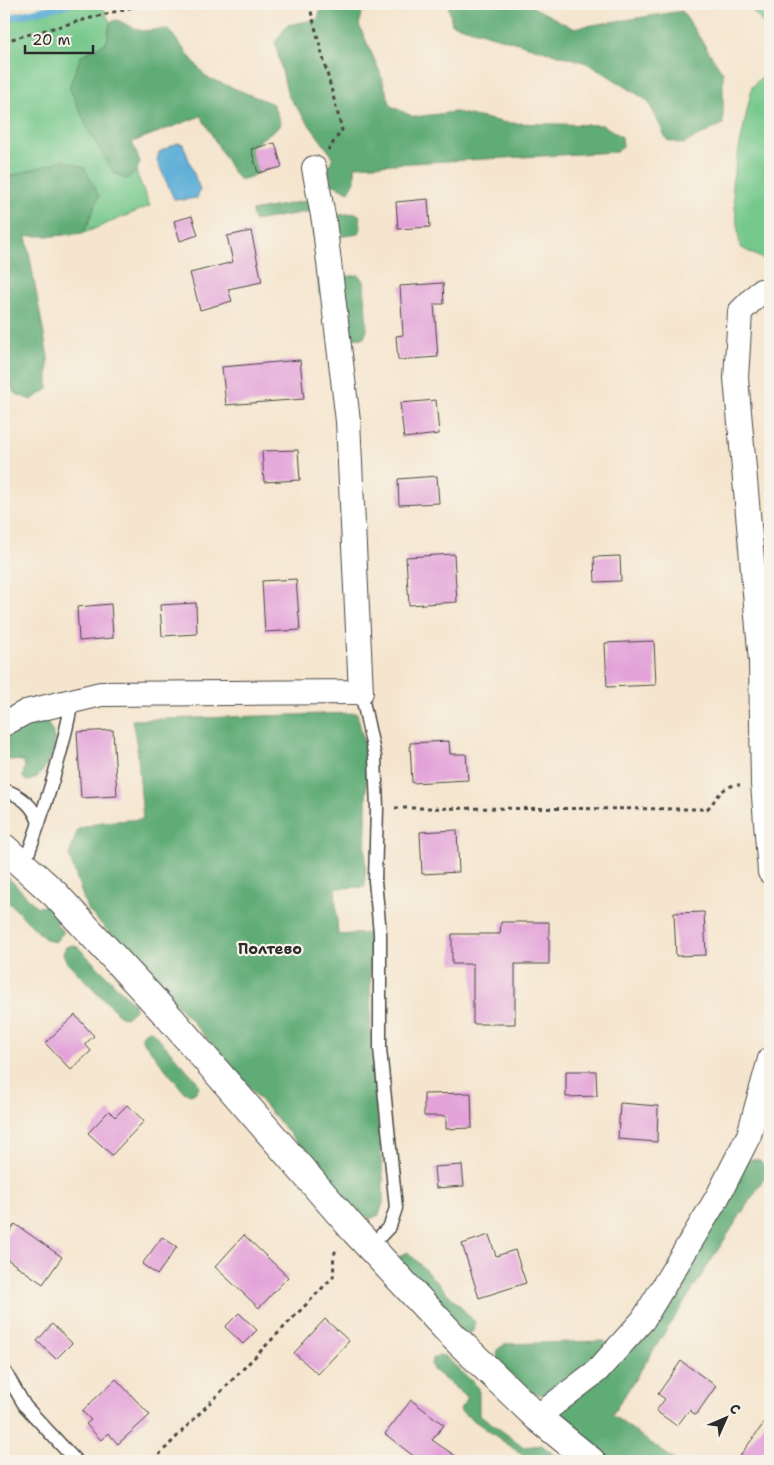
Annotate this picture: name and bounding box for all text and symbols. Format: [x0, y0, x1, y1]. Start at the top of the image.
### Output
scale bar [25, 22, 92, 54]
text: 20 m [32, 30, 71, 50]
district label: Полтево [238, 939, 302, 959]
north arrow [702, 1392, 752, 1442]
text: С [726, 1399, 745, 1418]

